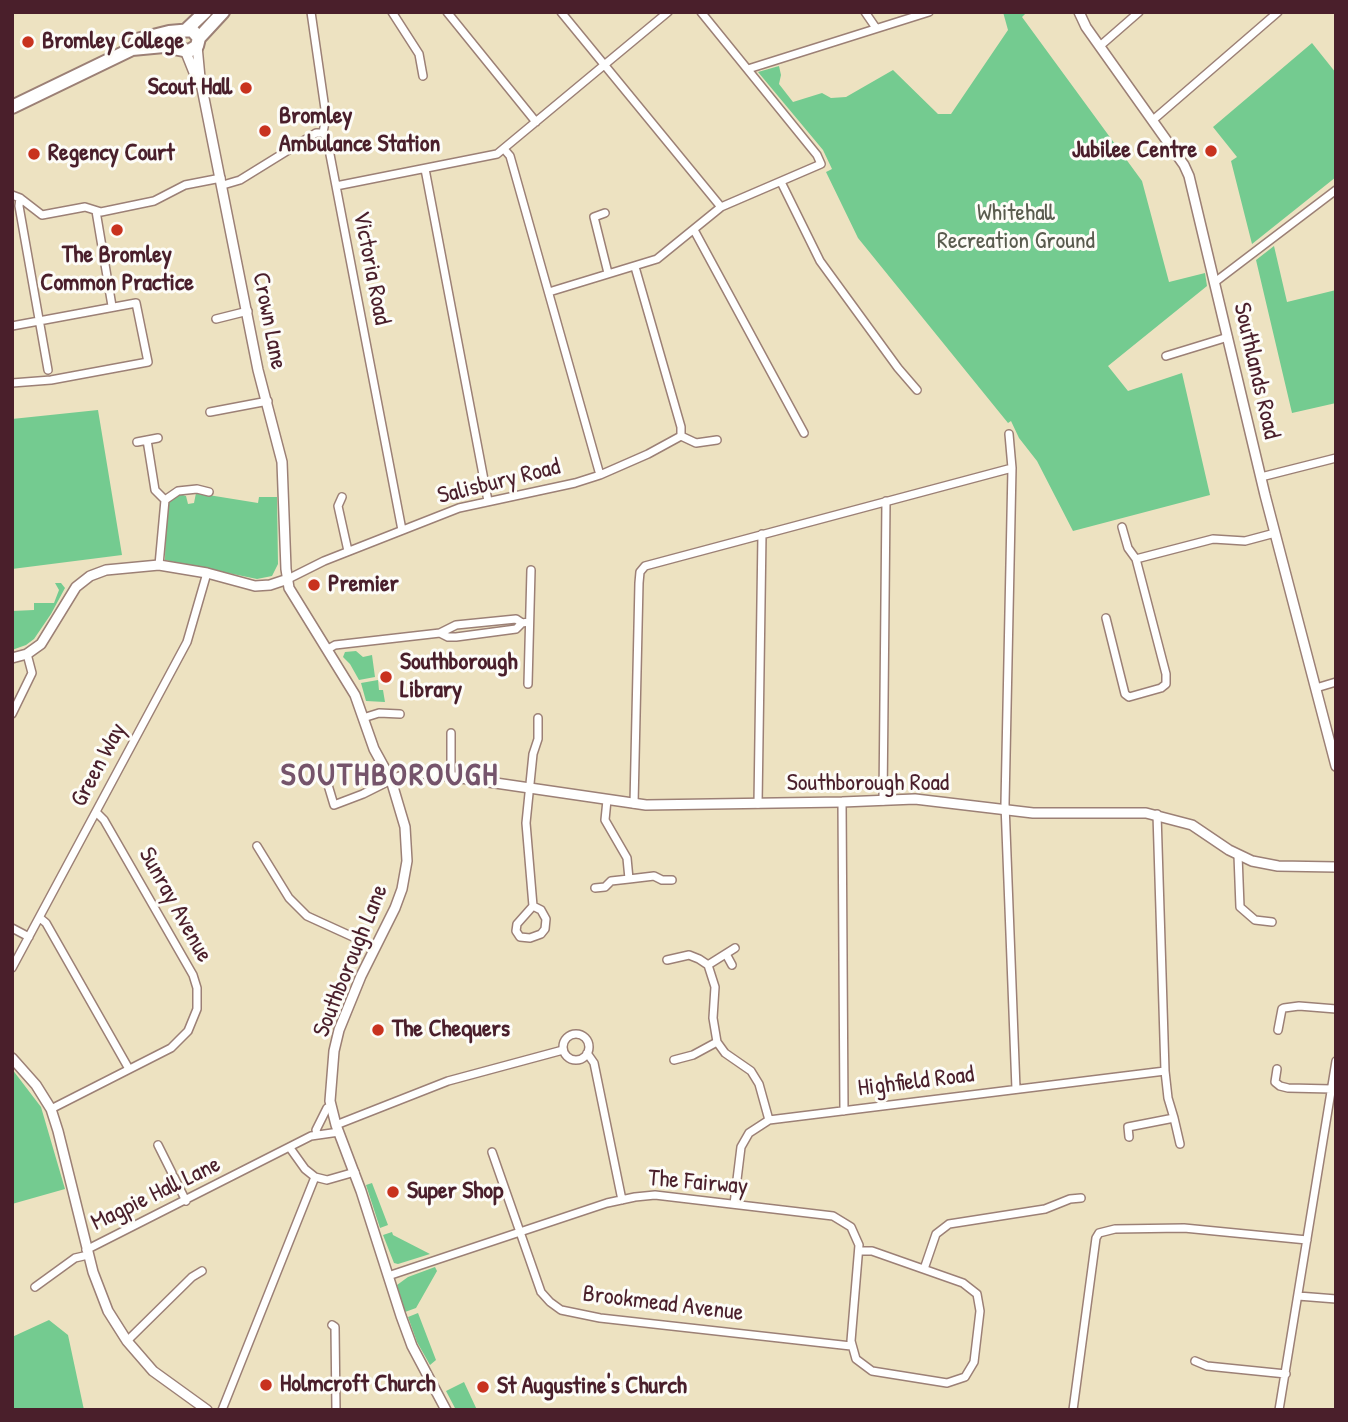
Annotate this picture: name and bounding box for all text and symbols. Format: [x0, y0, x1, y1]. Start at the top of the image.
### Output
place label: Bromley College [42, 28, 184, 56]
marker: Bromley College [20, 34, 36, 50]
place label: Scout Hall [148, 74, 232, 102]
marker: Scout Hall [238, 80, 254, 96]
place label: Bromley Ambulance Station [279, 103, 440, 159]
marker: Bromley Ambulance Station [257, 123, 273, 139]
place label: Jubilee Centre [1072, 137, 1197, 165]
place label: Regency Court [48, 140, 174, 168]
marker: Jubilee Centre [1203, 143, 1219, 159]
marker: Regency Court [26, 146, 42, 162]
park label: Whitehall Recreation Ground [937, 200, 1095, 256]
street label: Victoria Road [346, 209, 396, 327]
marker: The Bromley Common Practice [109, 222, 125, 238]
place label: The Bromley Common Practice [40, 242, 194, 298]
street label: Crown Lane [245, 270, 293, 372]
street label: Southlands Road [1226, 300, 1286, 442]
street label: Salisbury Road [435, 453, 563, 511]
place label: Premier [328, 571, 399, 599]
marker: Premier [306, 577, 322, 593]
place label: Southborough Library [400, 649, 517, 705]
marker: Southborough Library [378, 669, 394, 685]
street label: Green Way [65, 718, 133, 812]
district label: SOUTHBOROUGH [282, 757, 498, 795]
street label: Southborough Road [787, 770, 949, 798]
street label: Sunray Avenue [132, 843, 218, 967]
street label: Southborough Lane [307, 881, 395, 1041]
place label: The Chequers [392, 1016, 510, 1044]
marker: The Chequers [370, 1022, 386, 1038]
street label: Highfield Road [856, 1061, 976, 1103]
street label: Magpie Hall Lane [87, 1150, 225, 1238]
street label: The Fairway [647, 1164, 749, 1202]
place label: Super Shop [407, 1178, 503, 1206]
marker: Super Shop [385, 1184, 401, 1200]
street label: Brookmead Avenue [581, 1280, 745, 1328]
place label: Holmcroft Church [280, 1371, 436, 1399]
place label: St Augustine's Church [497, 1373, 687, 1401]
marker: Holmcroft Church [258, 1377, 274, 1393]
marker: St Augustine's Church [475, 1379, 491, 1395]

